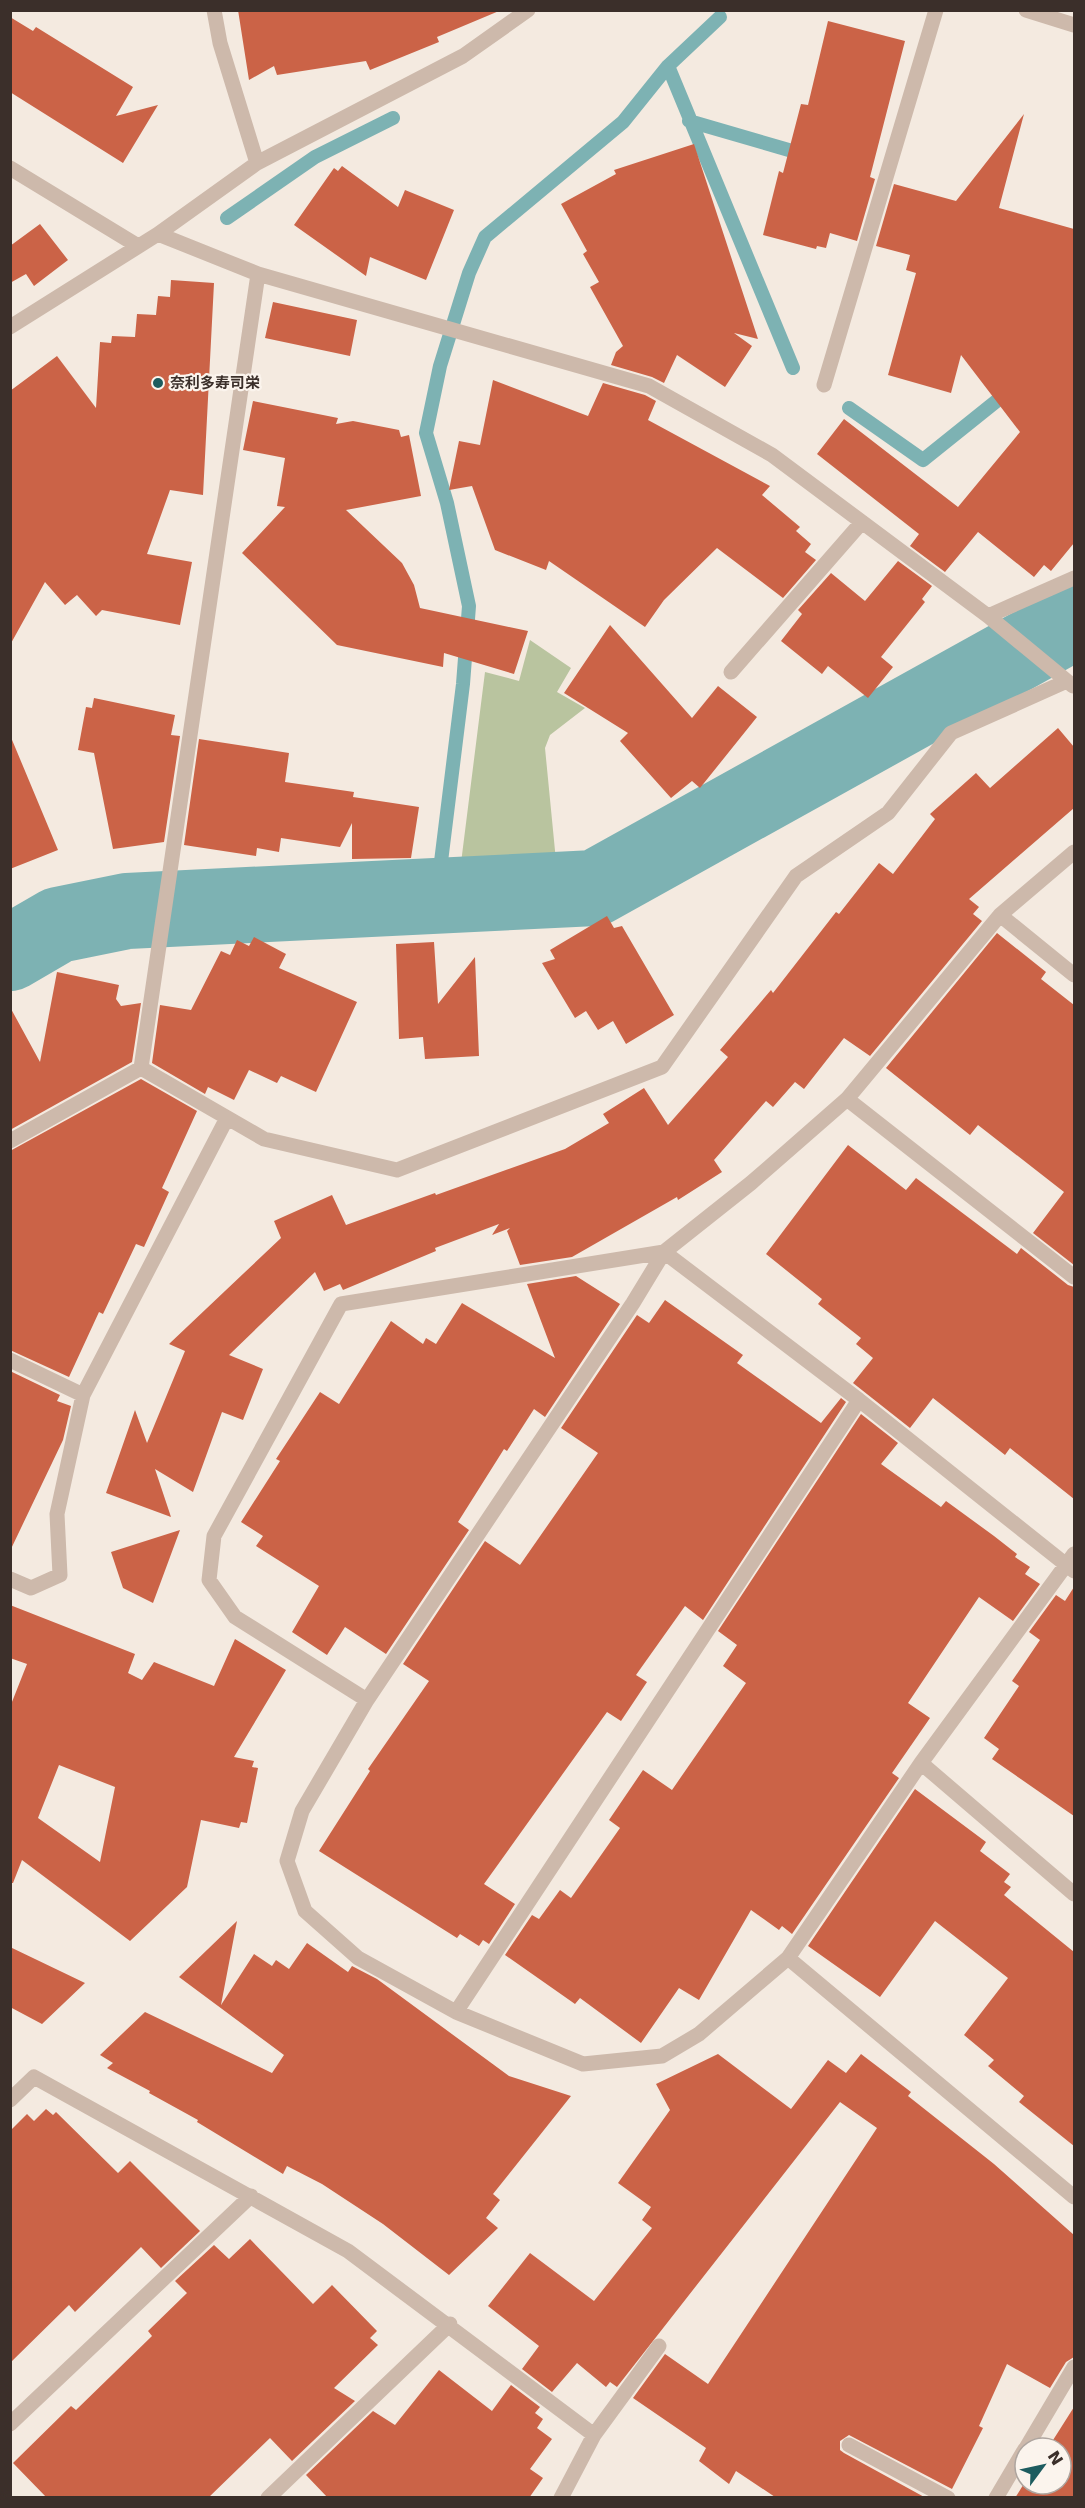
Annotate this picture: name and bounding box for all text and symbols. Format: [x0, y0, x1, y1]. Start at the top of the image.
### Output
place label: 奈利多寿司栄 [170, 374, 260, 392]
marker: 奈利多寿司栄 [151, 376, 165, 390]
north arrow [1013, 2436, 1073, 2496]
text: N [1044, 2447, 1067, 2469]

